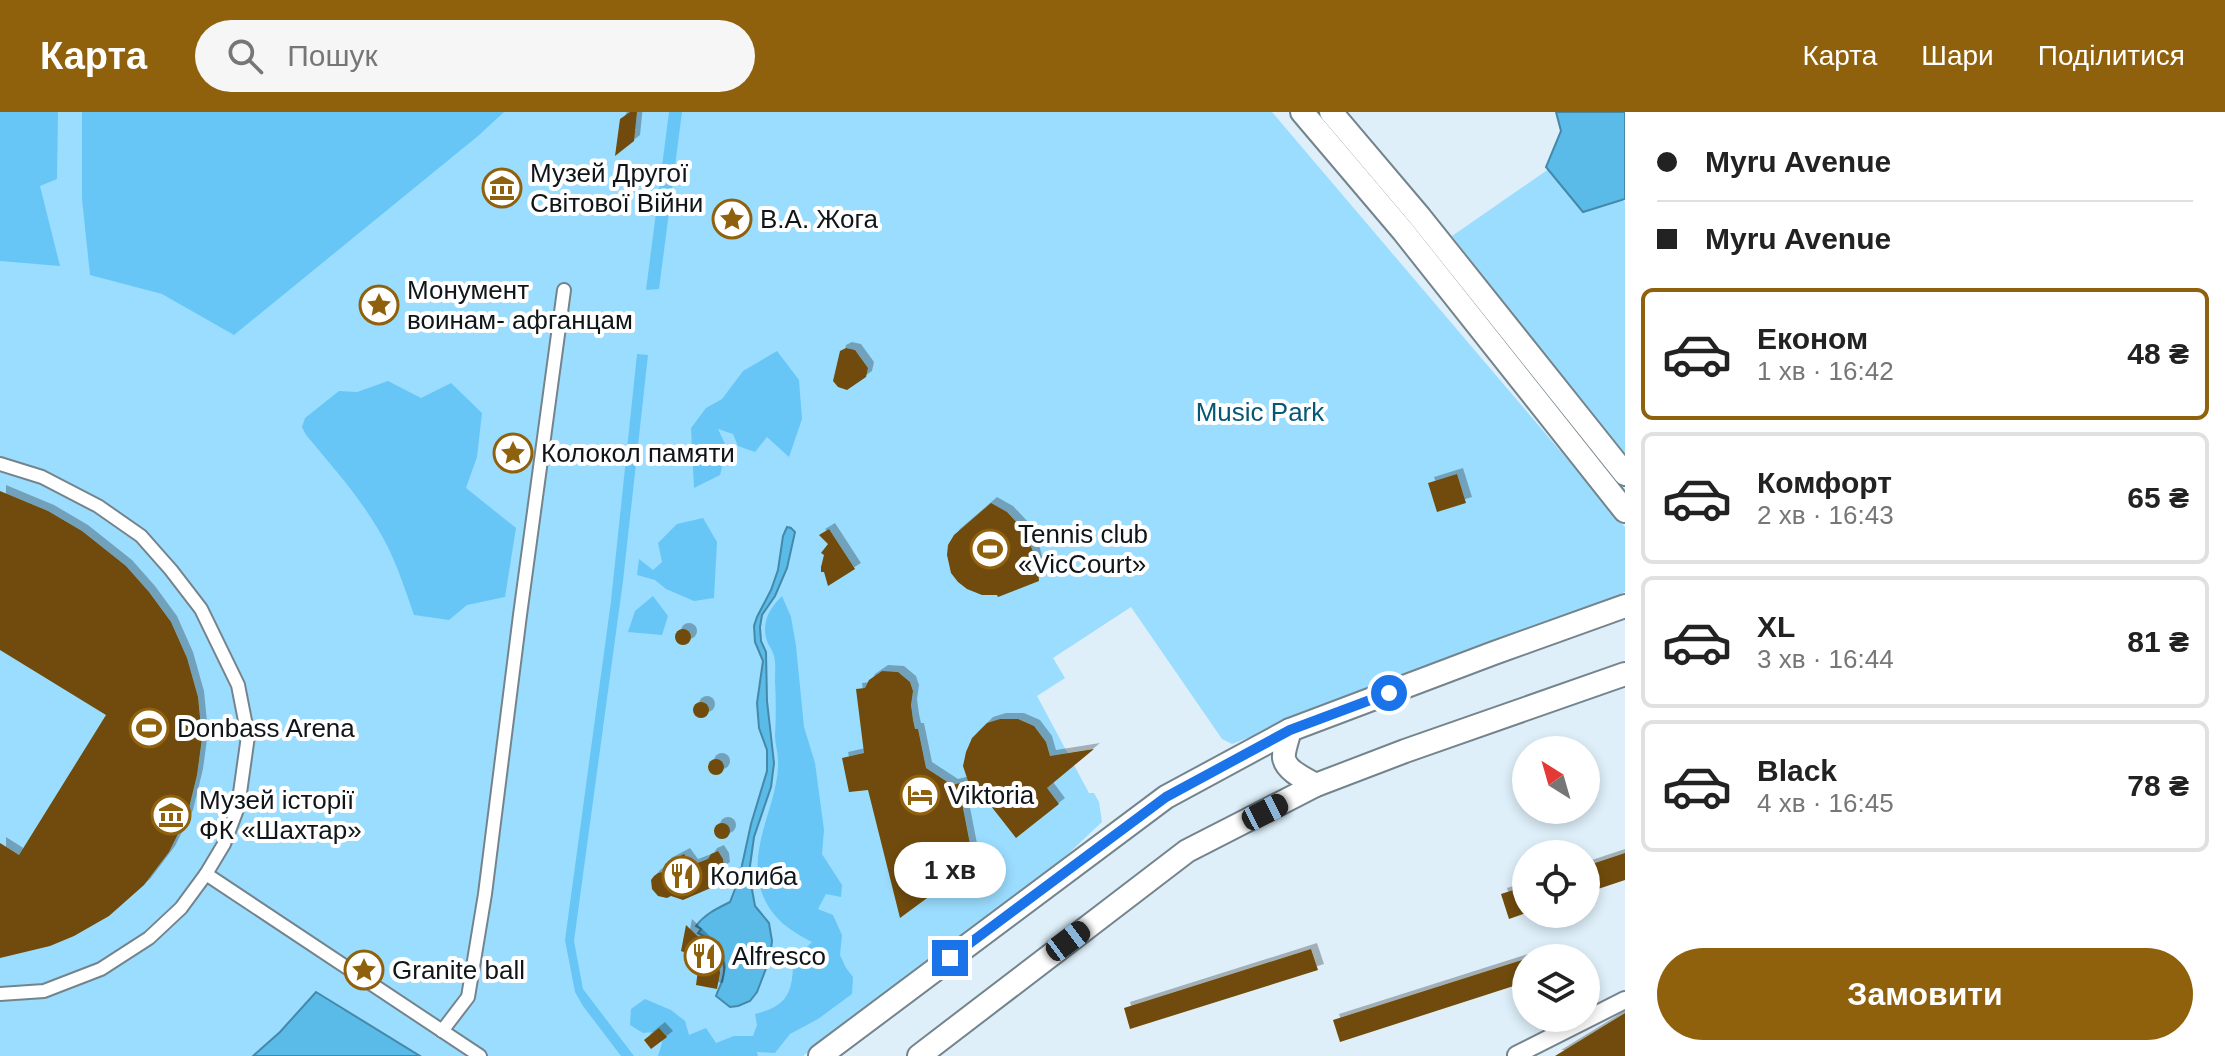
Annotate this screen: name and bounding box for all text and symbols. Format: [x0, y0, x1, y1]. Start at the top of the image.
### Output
search box [195, 20, 755, 92]
icon: search [223, 34, 267, 78]
text: Карта [40, 35, 147, 77]
text: Пошук [287, 39, 378, 72]
text: Карта [1802, 40, 1877, 71]
text: Шари [1921, 40, 1994, 71]
text: Поділитися [2038, 40, 2185, 71]
text: Myru Avenue [1705, 145, 1891, 178]
place label: Музей Другої Світової Війни [530, 158, 703, 218]
museum icon: Музей Другої Світової Війни [481, 167, 523, 209]
place icon: В.А. Жога [711, 198, 753, 240]
place label: В.А. Жога [760, 204, 878, 234]
text: Myru Avenue [1705, 222, 1891, 255]
place label: Монумент воинам- афганцам [407, 275, 633, 335]
place icon: Монумент воинам- афганцам [358, 284, 400, 326]
icon: car [1661, 318, 1733, 390]
text: Економ [1757, 322, 1868, 355]
text: 48 ₴ [2127, 337, 2189, 370]
text: 1 хв · 16:42 [1757, 356, 1894, 386]
park label: Music Park [1196, 397, 1325, 427]
place icon: Колокол памяти [492, 432, 534, 474]
place label: Колокол памяти [541, 438, 735, 468]
icon: car [1661, 462, 1733, 534]
text: Комфорт [1757, 466, 1892, 499]
text: 65 ₴ [2127, 481, 2189, 514]
text: 2 хв · 16:43 [1757, 500, 1894, 530]
place label: Tennis club «VicCourt» [1018, 519, 1148, 579]
sports icon: Tennis club «VicCourt» [969, 528, 1011, 570]
icon: car [1661, 606, 1733, 678]
text: XL [1757, 610, 1795, 643]
text: 81 ₴ [2127, 625, 2189, 658]
text: 3 хв · 16:44 [1757, 644, 1894, 674]
route start [1371, 675, 1407, 711]
sports icon: Donbass Arena [128, 707, 170, 749]
place label: Donbass Arena [177, 713, 355, 743]
north arrow [1512, 736, 1600, 824]
map controls [1512, 736, 1600, 1032]
icon: car [1661, 750, 1733, 822]
text: Black [1757, 754, 1837, 787]
text: 78 ₴ [2127, 769, 2189, 802]
hotel icon: Viktoria [899, 774, 941, 816]
place label: Viktoria [948, 780, 1035, 810]
place label: Музей історії ФК «Шахтар» [199, 785, 362, 845]
text: 4 хв · 16:45 [1757, 788, 1894, 818]
car [1238, 790, 1292, 834]
museum icon: Музей історії ФК «Шахтар» [150, 794, 192, 836]
button: locate [1512, 840, 1600, 928]
callout: 1 хв [894, 842, 1006, 898]
restaurant icon: Колиба [661, 855, 703, 897]
text: 1 хв [924, 855, 976, 885]
place label: Колиба [710, 861, 798, 891]
car [1042, 917, 1094, 965]
restaurant icon: Alfresco [683, 935, 725, 977]
route end [932, 940, 968, 976]
place label: Alfresco [732, 941, 826, 971]
button: layers [1512, 944, 1600, 1032]
button: Замовити [1657, 948, 2193, 1040]
place icon: Granite ball [343, 949, 385, 991]
place label: Granite ball [392, 955, 525, 985]

